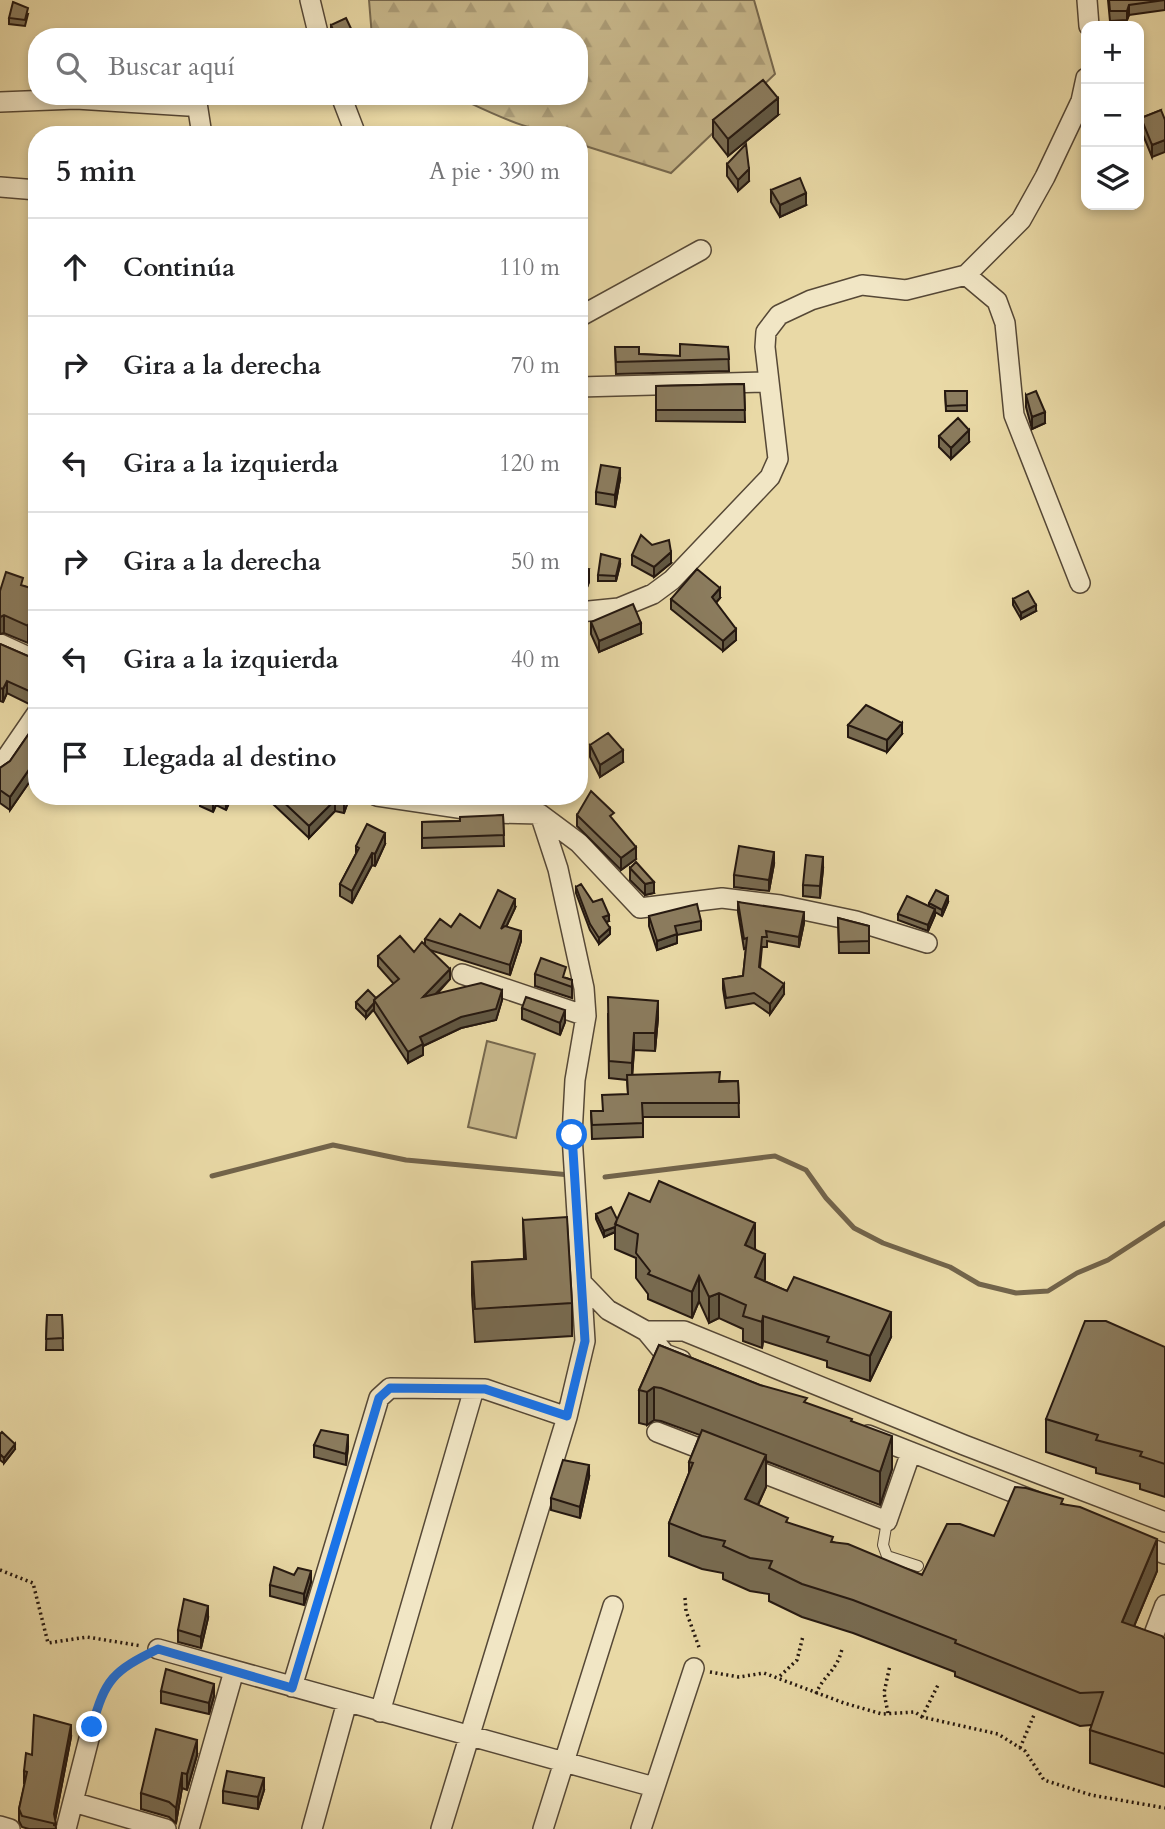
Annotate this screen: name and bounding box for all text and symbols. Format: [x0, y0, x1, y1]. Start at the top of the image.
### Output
map controls [1081, 21, 1144, 210]
button: + [1081, 21, 1144, 84]
search box [28, 28, 588, 105]
icon: search [52, 48, 90, 86]
text: Buscar aquí [108, 49, 235, 84]
button: − [1081, 84, 1144, 147]
button: layers [1081, 147, 1144, 210]
text: 5 min [56, 151, 136, 192]
text: A pie · 390 m [429, 156, 560, 187]
icon: ahead [56, 248, 94, 286]
text: Continúa [123, 250, 235, 285]
text: 110 m [499, 252, 560, 283]
icon: right [56, 346, 94, 384]
text: Gira a la derecha [123, 348, 321, 383]
text: 70 m [511, 350, 560, 381]
icon: left [56, 444, 94, 482]
text: Gira a la izquierda [123, 446, 339, 481]
text: 120 m [499, 448, 560, 479]
icon: right [56, 542, 94, 580]
text: Gira a la derecha [123, 544, 321, 579]
text: 50 m [511, 546, 560, 577]
icon: left [56, 640, 94, 678]
text: Gira a la izquierda [123, 642, 339, 677]
text: 40 m [511, 644, 560, 675]
icon: arrive [56, 738, 94, 776]
text: Llegada al destino [123, 740, 337, 775]
route start [556, 1119, 587, 1150]
route end [76, 1711, 107, 1742]

